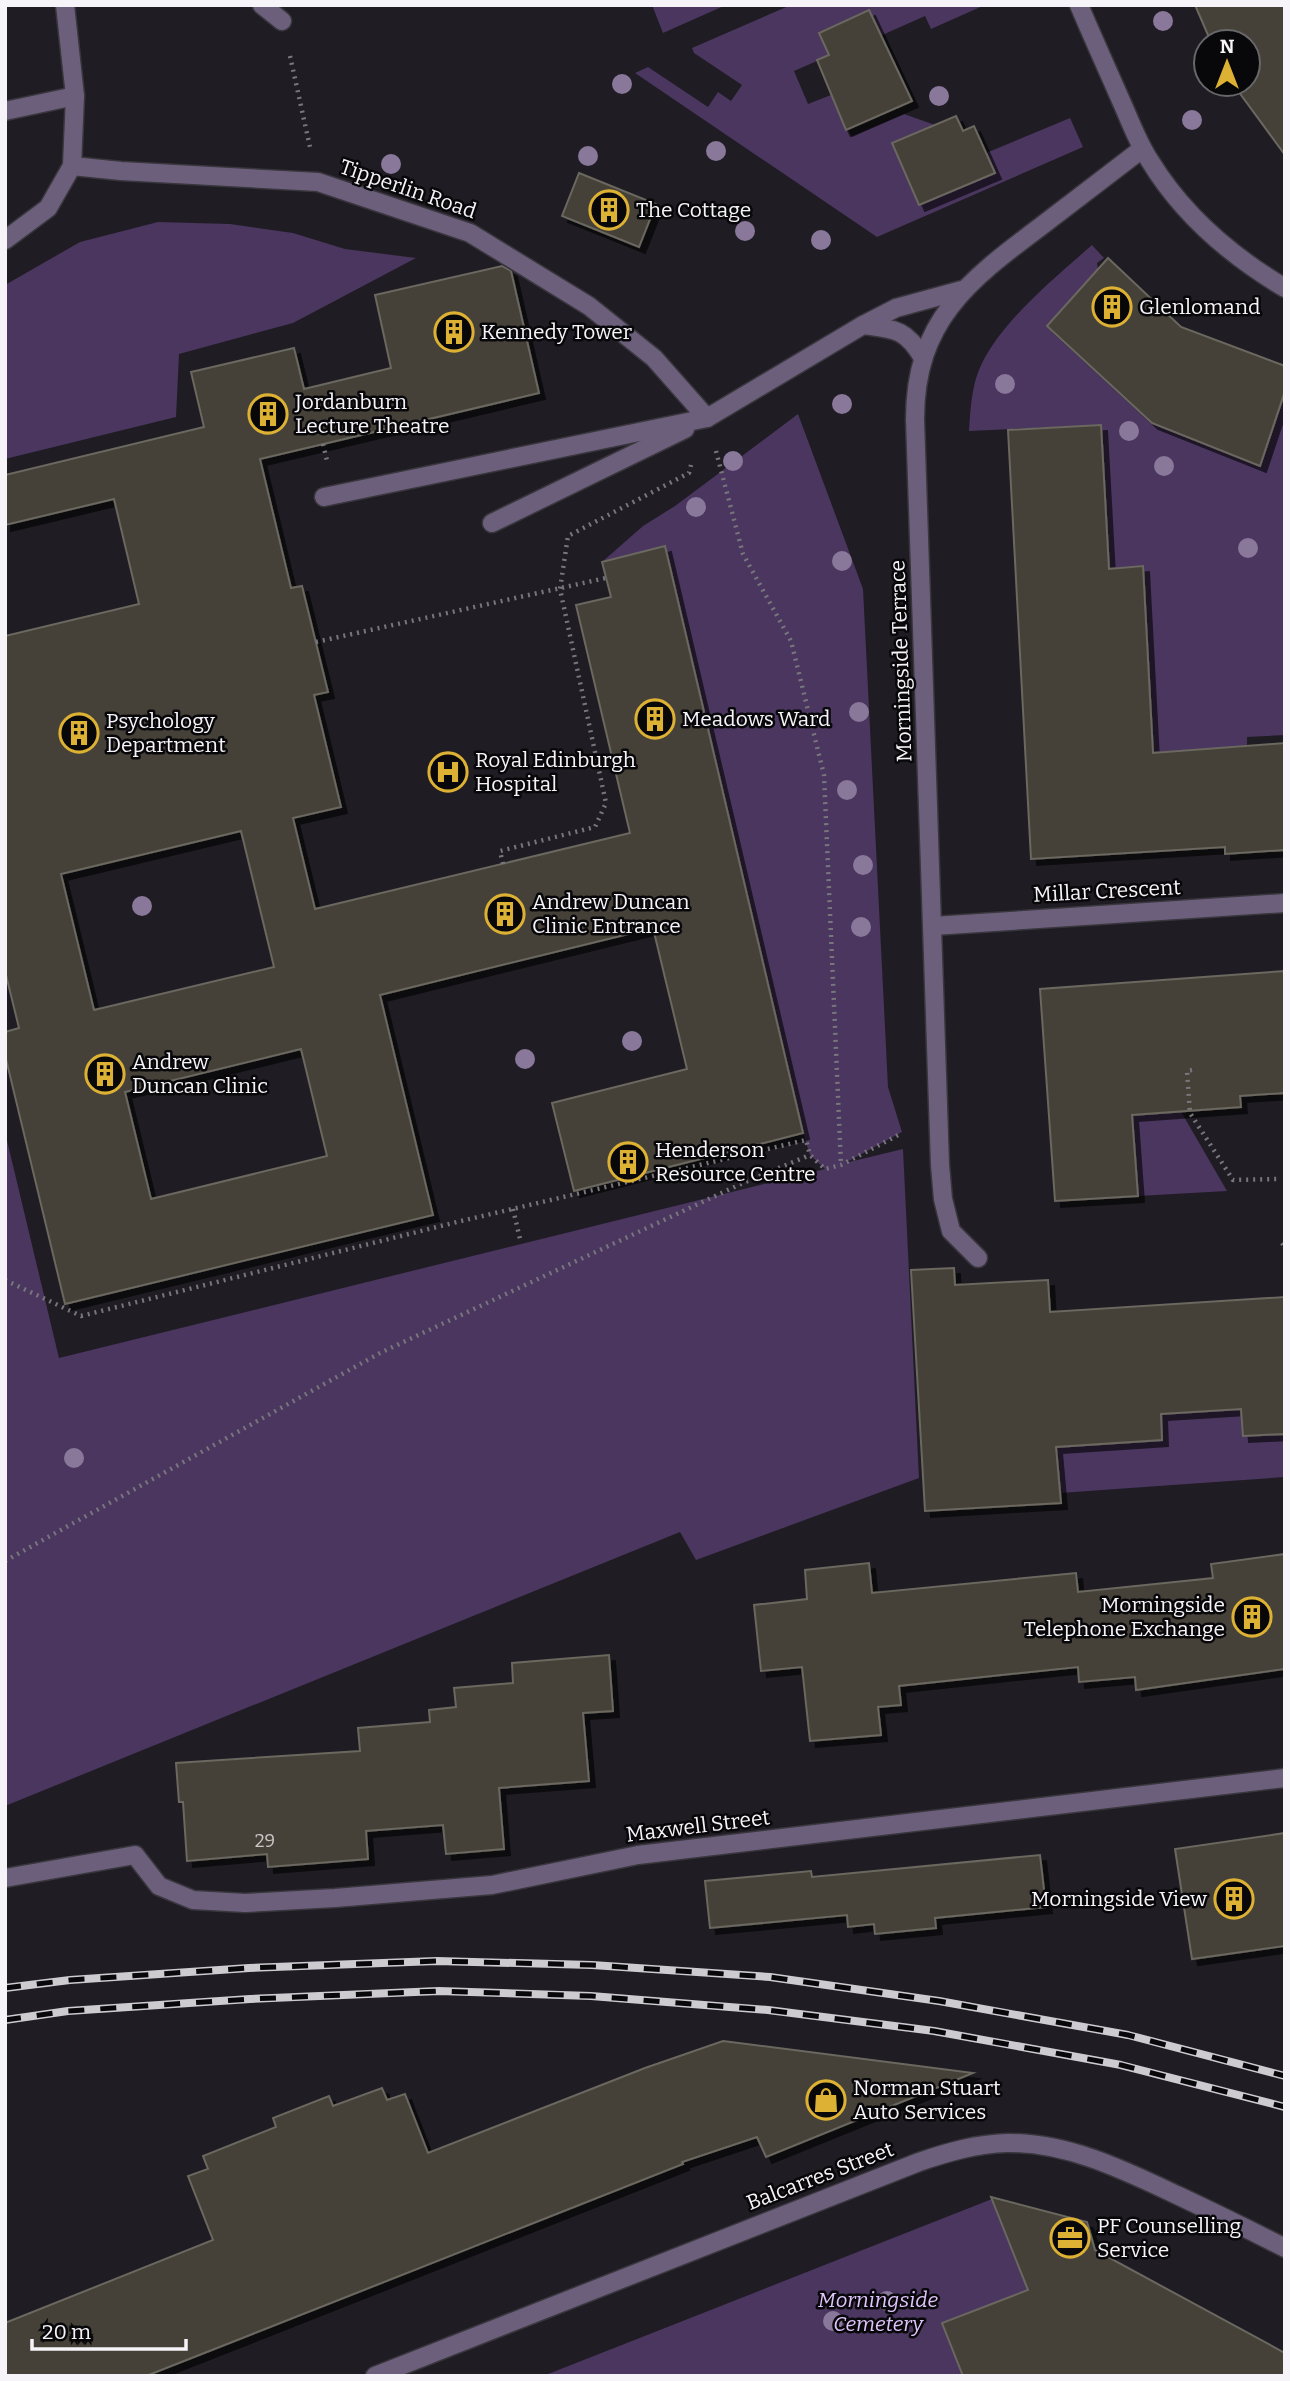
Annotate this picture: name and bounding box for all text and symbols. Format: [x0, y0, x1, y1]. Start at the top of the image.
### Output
north arrow [1192, 28, 1262, 98]
text: N [1220, 35, 1235, 58]
street label: Tipperlin Road [336, 153, 480, 225]
building icon: The Cottage [588, 189, 630, 231]
place label: The Cottage [636, 197, 751, 223]
building icon: Glenlomand [1091, 286, 1133, 328]
place label: Glenlomand [1139, 294, 1260, 320]
building icon: Kennedy Tower [433, 311, 475, 353]
place label: Kennedy Tower [481, 319, 632, 345]
place label: Jordanburn Lecture Theatre [294, 389, 449, 439]
building icon: Jordanburn Lecture Theatre [247, 393, 289, 435]
street label: Morningside Terrace [884, 560, 918, 762]
building icon: Meadows Ward [634, 698, 676, 740]
place label: Meadows Ward [682, 706, 830, 732]
place label: Psychology Department [106, 708, 226, 758]
building icon: Psychology Department [58, 712, 100, 754]
place label: Royal Edinburgh Hospital [475, 747, 636, 797]
hospital icon: Royal Edinburgh Hospital [427, 751, 469, 793]
street label: Millar Crescent [1033, 874, 1182, 908]
place label: Andrew Duncan Clinic Entrance [532, 889, 689, 939]
building icon: Andrew Duncan Clinic Entrance [484, 893, 526, 935]
place label: Andrew Duncan Clinic [132, 1049, 268, 1099]
building icon: Andrew Duncan Clinic [84, 1053, 126, 1095]
place label: Henderson Resource Centre [655, 1137, 815, 1187]
building icon: Henderson Resource Centre [607, 1141, 649, 1183]
place label: Morningside Telephone Exchange [1024, 1592, 1225, 1642]
building icon: Morningside Telephone Exchange [1231, 1596, 1273, 1638]
street label: Maxwell Street [625, 1804, 772, 1848]
house number: 29 [255, 1830, 275, 1852]
building icon: Morningside View [1213, 1878, 1255, 1920]
place label: Morningside View [1031, 1886, 1207, 1912]
place label: Norman Stuart Auto Services [853, 2075, 1001, 2125]
shop icon: Norman Stuart Auto Services [805, 2079, 847, 2121]
street label: Balcarres Street [743, 2136, 898, 2216]
place label: PF Counselling Service [1097, 2213, 1242, 2263]
office icon: PF Counselling Service [1049, 2217, 1091, 2259]
park label: Morningside Cemetery [818, 2287, 939, 2337]
scale bar [32, 2308, 186, 2352]
text: 20 m [42, 2319, 91, 2345]

